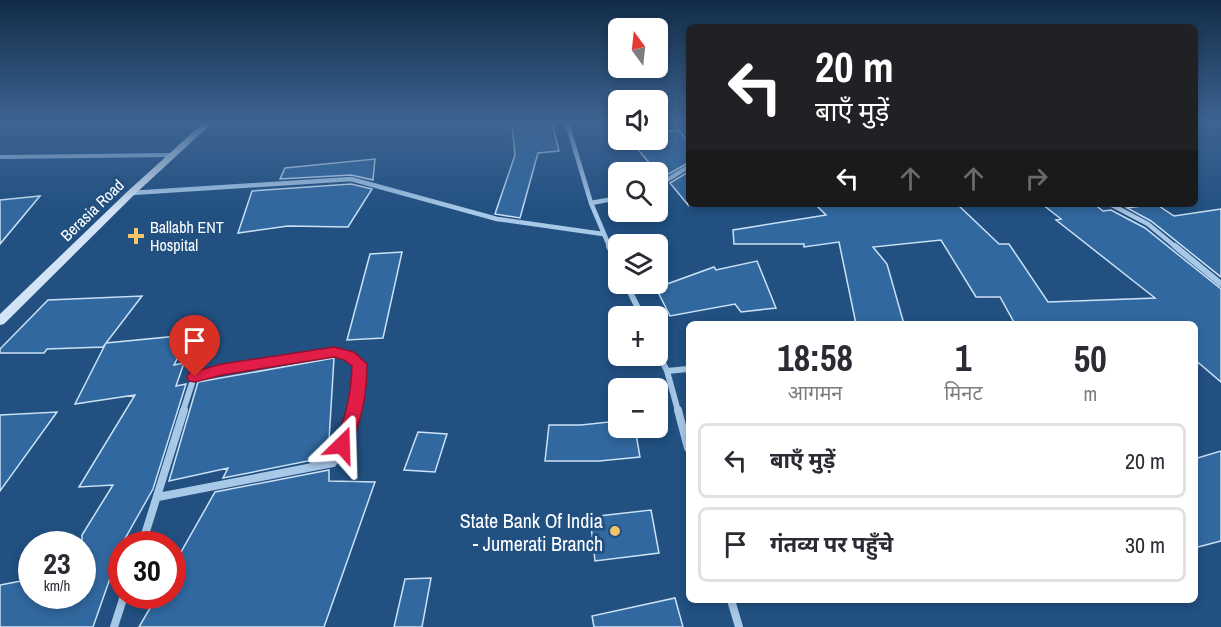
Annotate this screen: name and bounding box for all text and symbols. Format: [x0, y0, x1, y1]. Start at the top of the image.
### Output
north arrow [608, 18, 668, 78]
map controls [608, 18, 668, 438]
text: 20 m [815, 39, 894, 95]
icon: left [716, 48, 794, 126]
button: sound [608, 90, 668, 150]
text: बाएँ मुड़ें [815, 93, 889, 129]
button: search [608, 162, 668, 222]
icon: left [831, 162, 864, 195]
icon: ahead [894, 162, 927, 195]
icon: ahead [957, 162, 990, 195]
icon: right [1020, 162, 1053, 195]
street label: Berasia Road [56, 174, 128, 246]
place label: Ballabh ENT Hospital [150, 216, 224, 256]
marker: Ballabh ENT Hospital [127, 227, 145, 245]
button: layers [608, 234, 668, 294]
button: + [608, 306, 668, 366]
pin [169, 315, 220, 377]
icon: arrive [178, 324, 211, 357]
text: 18:58 [777, 334, 853, 382]
text: 1 [955, 334, 972, 382]
text: 50 [1074, 335, 1107, 383]
button: − [608, 378, 668, 438]
text: आगमन [788, 379, 842, 406]
text: मिनट [944, 379, 982, 406]
text: m [1083, 380, 1097, 407]
position arrow [310, 413, 374, 477]
icon: left [719, 444, 752, 477]
text: बाएँ मुड़ें [770, 445, 835, 475]
text: 20 m [1125, 446, 1165, 476]
place label: State Bank Of India - Jumerati Branch [460, 507, 603, 557]
marker: State Bank Of India - Jumerati Branch [608, 524, 622, 538]
icon: arrive [719, 528, 752, 561]
text: गंतव्य पर पहुँचे [770, 529, 893, 559]
text: 30 m [1125, 530, 1165, 560]
speed limit sign: 30 [108, 531, 186, 609]
text: 23 [43, 543, 71, 583]
text: km/h [44, 575, 70, 596]

